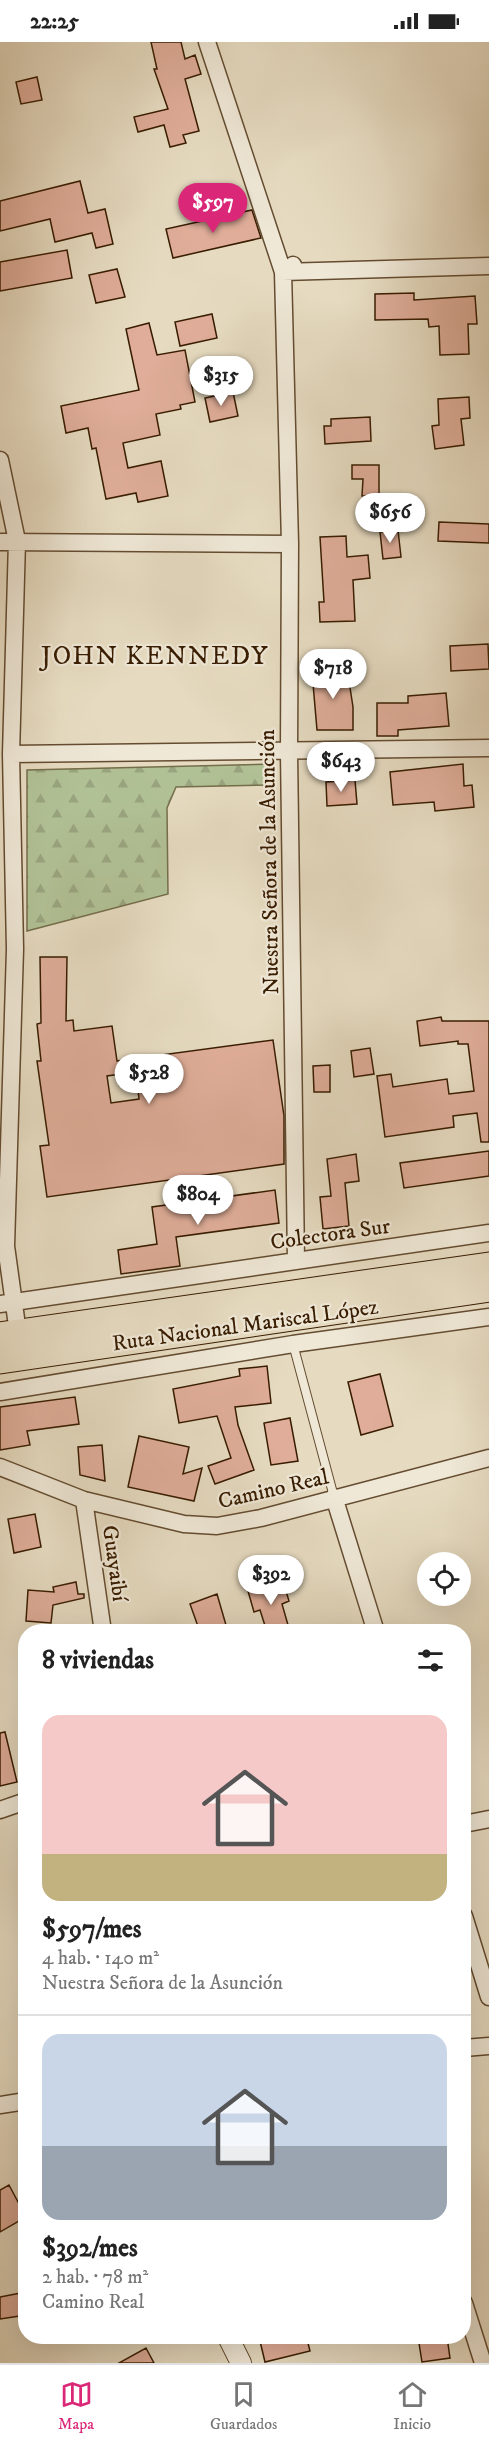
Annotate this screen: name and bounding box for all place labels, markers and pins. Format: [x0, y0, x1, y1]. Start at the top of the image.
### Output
pin: $597 [177, 183, 249, 234]
pin: $315 [185, 356, 257, 407]
pin: $656 [354, 493, 426, 544]
pin: $718 [297, 649, 369, 700]
pin: $643 [305, 742, 377, 793]
pin: $528 [113, 1054, 185, 1105]
pin: $804 [162, 1175, 234, 1226]
pin: $392 [235, 1555, 307, 1606]

